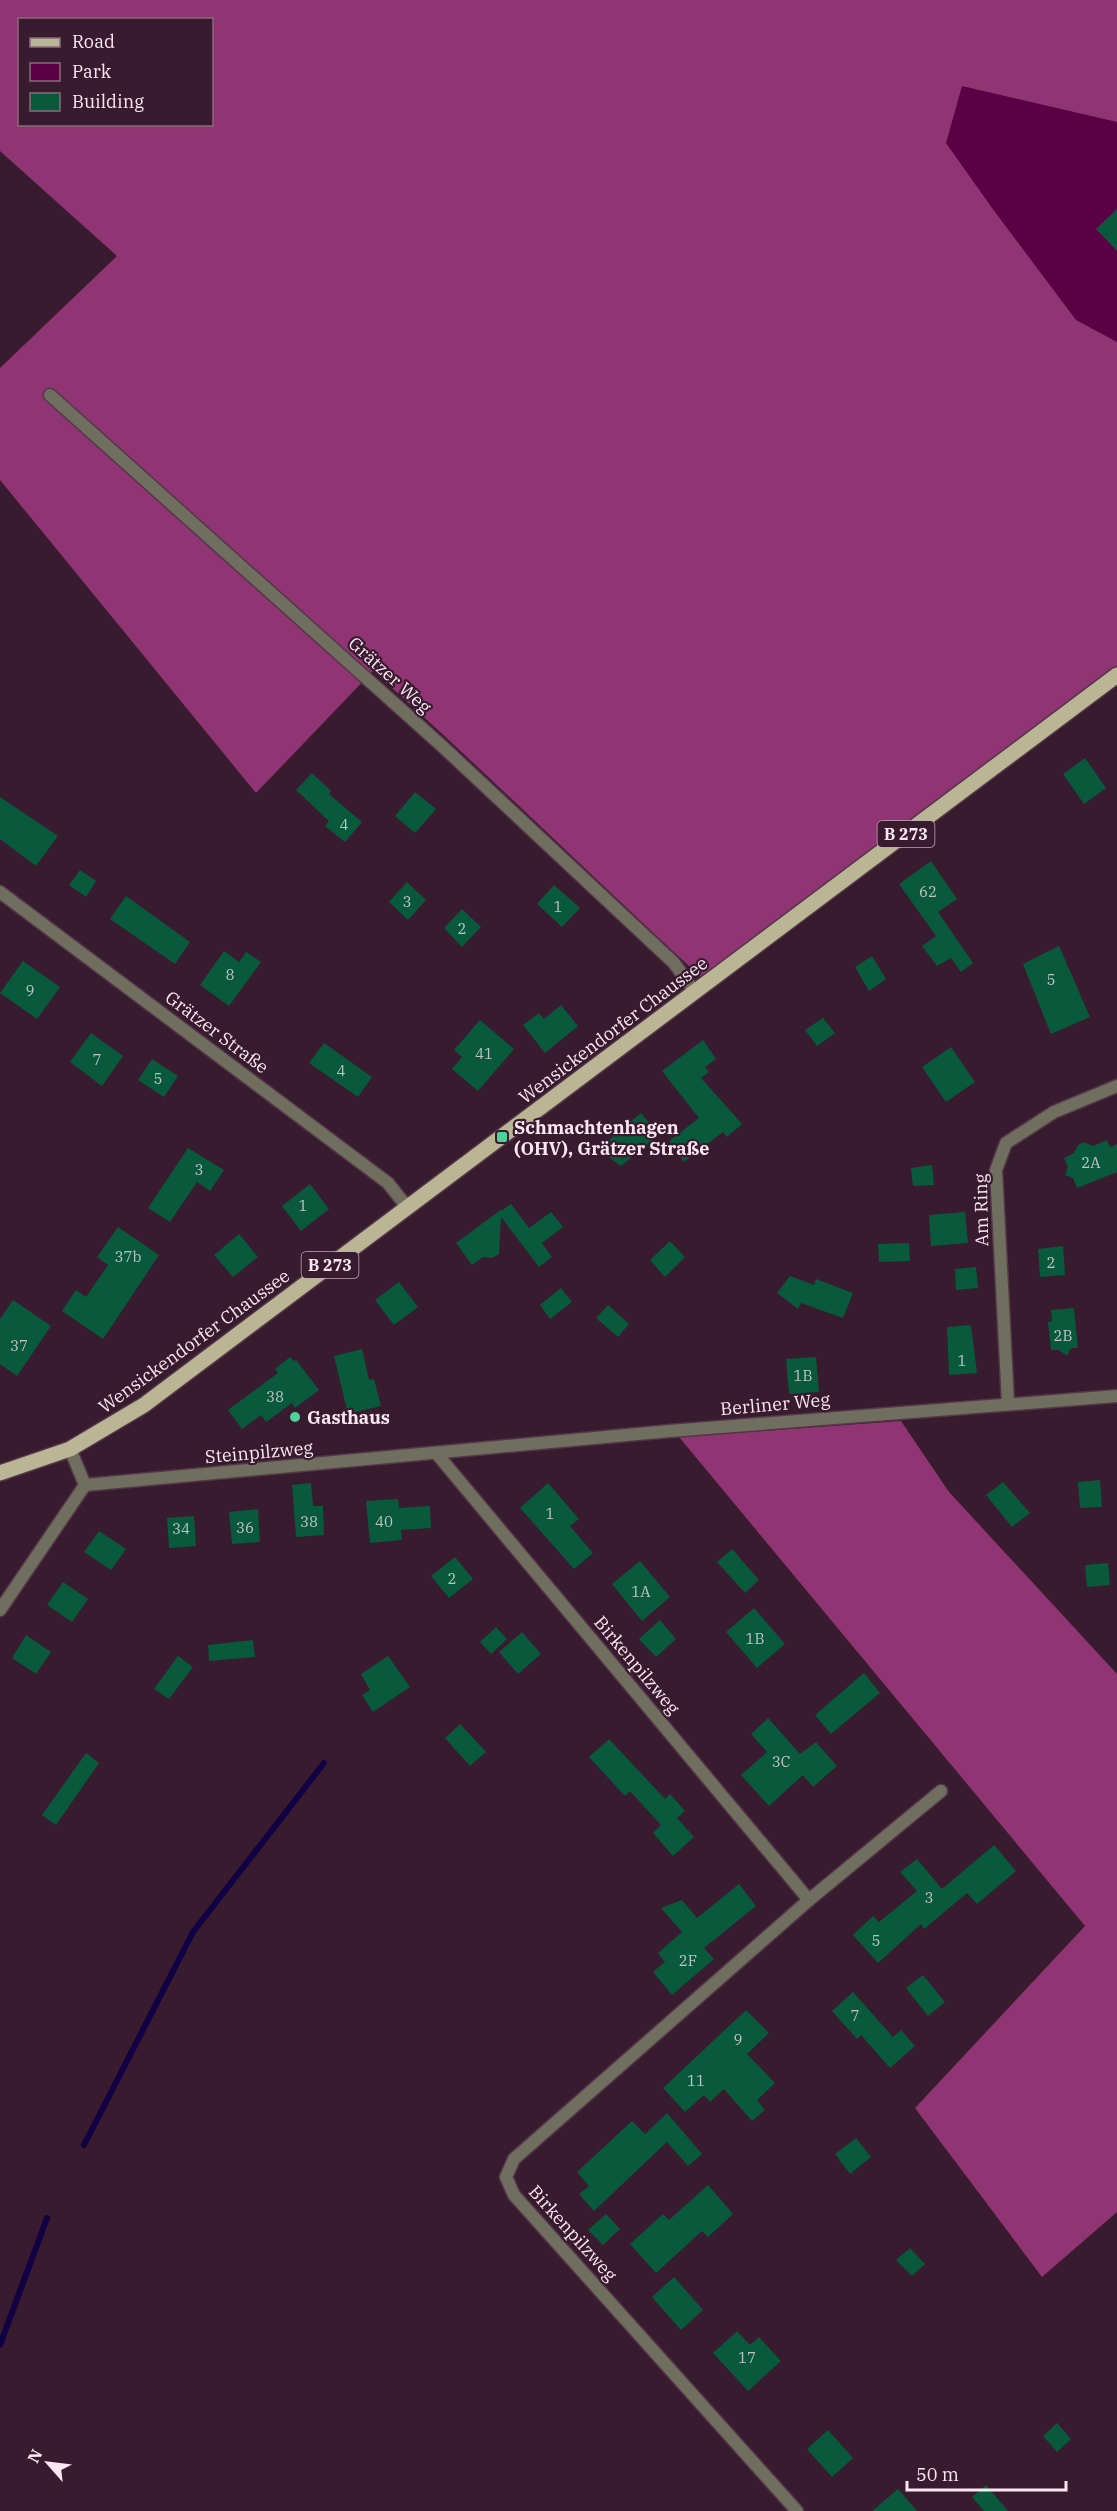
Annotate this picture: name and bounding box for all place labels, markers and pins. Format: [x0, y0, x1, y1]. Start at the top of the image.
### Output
place label: Schmachtenhagen (OHV), Grätzer Straße [514, 1116, 709, 1160]
marker: Schmachtenhagen (OHV), Grätzer Straße [495, 1130, 509, 1144]
place label: Gasthaus [307, 1406, 390, 1429]
marker: Gasthaus [288, 1410, 302, 1424]

